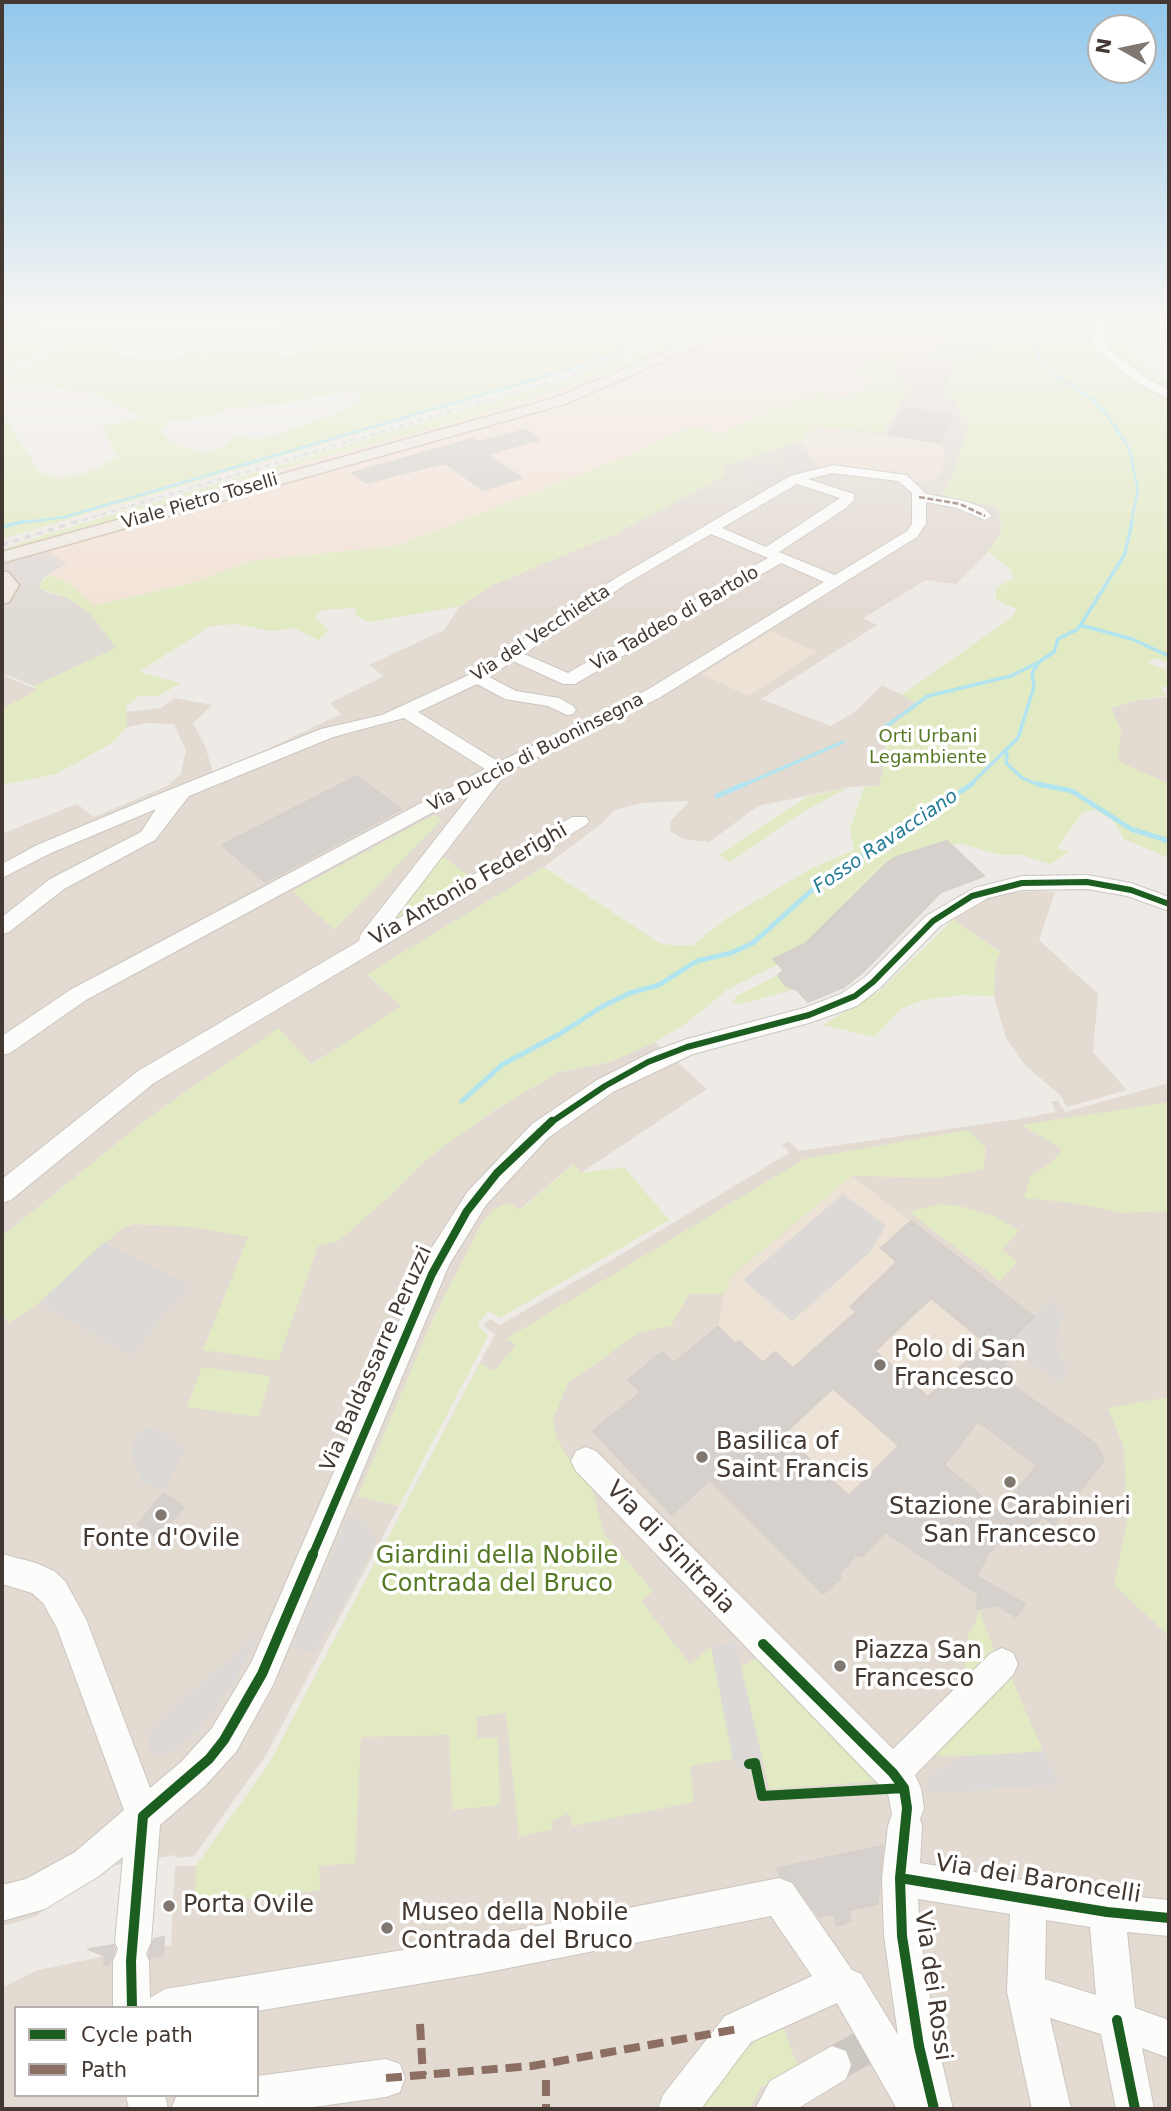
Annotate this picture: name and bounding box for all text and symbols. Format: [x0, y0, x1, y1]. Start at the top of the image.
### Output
north arrow [1087, 14, 1157, 84]
text: N [1091, 36, 1115, 56]
street label: Viale Pietro Toselli [119, 469, 281, 535]
street label: Via Taddeo di Bartolo [587, 562, 763, 676]
street label: Via del Vecchietta [467, 581, 615, 687]
street label: Via Duccio di Buoninsegna [424, 689, 648, 817]
park label: Orti Urbani Legambiente [869, 726, 987, 768]
water label: Fosso Ravacciano [809, 785, 963, 899]
street label: Via Antonio Federighi [366, 818, 572, 952]
street label: Via Baldassarre Peruzzi [316, 1242, 438, 1476]
place label: Polo di San Francesco [894, 1337, 1026, 1393]
marker: Polo di San Francesco [872, 1357, 888, 1373]
place label: Basilica of Saint Francis [716, 1429, 869, 1485]
marker: Basilica of Saint Francis [694, 1449, 710, 1465]
marker: Stazione Carabinieri San Francesco [1002, 1474, 1018, 1490]
street label: Via di Sinitraia [599, 1476, 741, 1620]
place label: Stazione Carabinieri San Francesco [889, 1494, 1131, 1550]
marker: Fonte d'Ovile [153, 1507, 169, 1523]
place label: Fonte d'Ovile [82, 1526, 240, 1554]
park label: Giardini della Nobile Contrada del Bruco [376, 1543, 618, 1599]
place label: Piazza San Francesco [854, 1638, 982, 1694]
marker: Piazza San Francesco [832, 1658, 848, 1674]
street label: Via dei Baroncelli [933, 1850, 1143, 1910]
place label: Porta Ovile [183, 1892, 314, 1920]
marker: Porta Ovile [161, 1898, 177, 1914]
place label: Museo della Nobile Contrada del Bruco [401, 1900, 633, 1956]
street label: Via dei Rossi [907, 1909, 957, 2063]
marker: Museo della Nobile Contrada del Bruco [379, 1920, 395, 1936]
legend [14, 2006, 259, 2097]
text: Cycle path [81, 2023, 193, 2047]
text: Path [81, 2058, 127, 2082]

